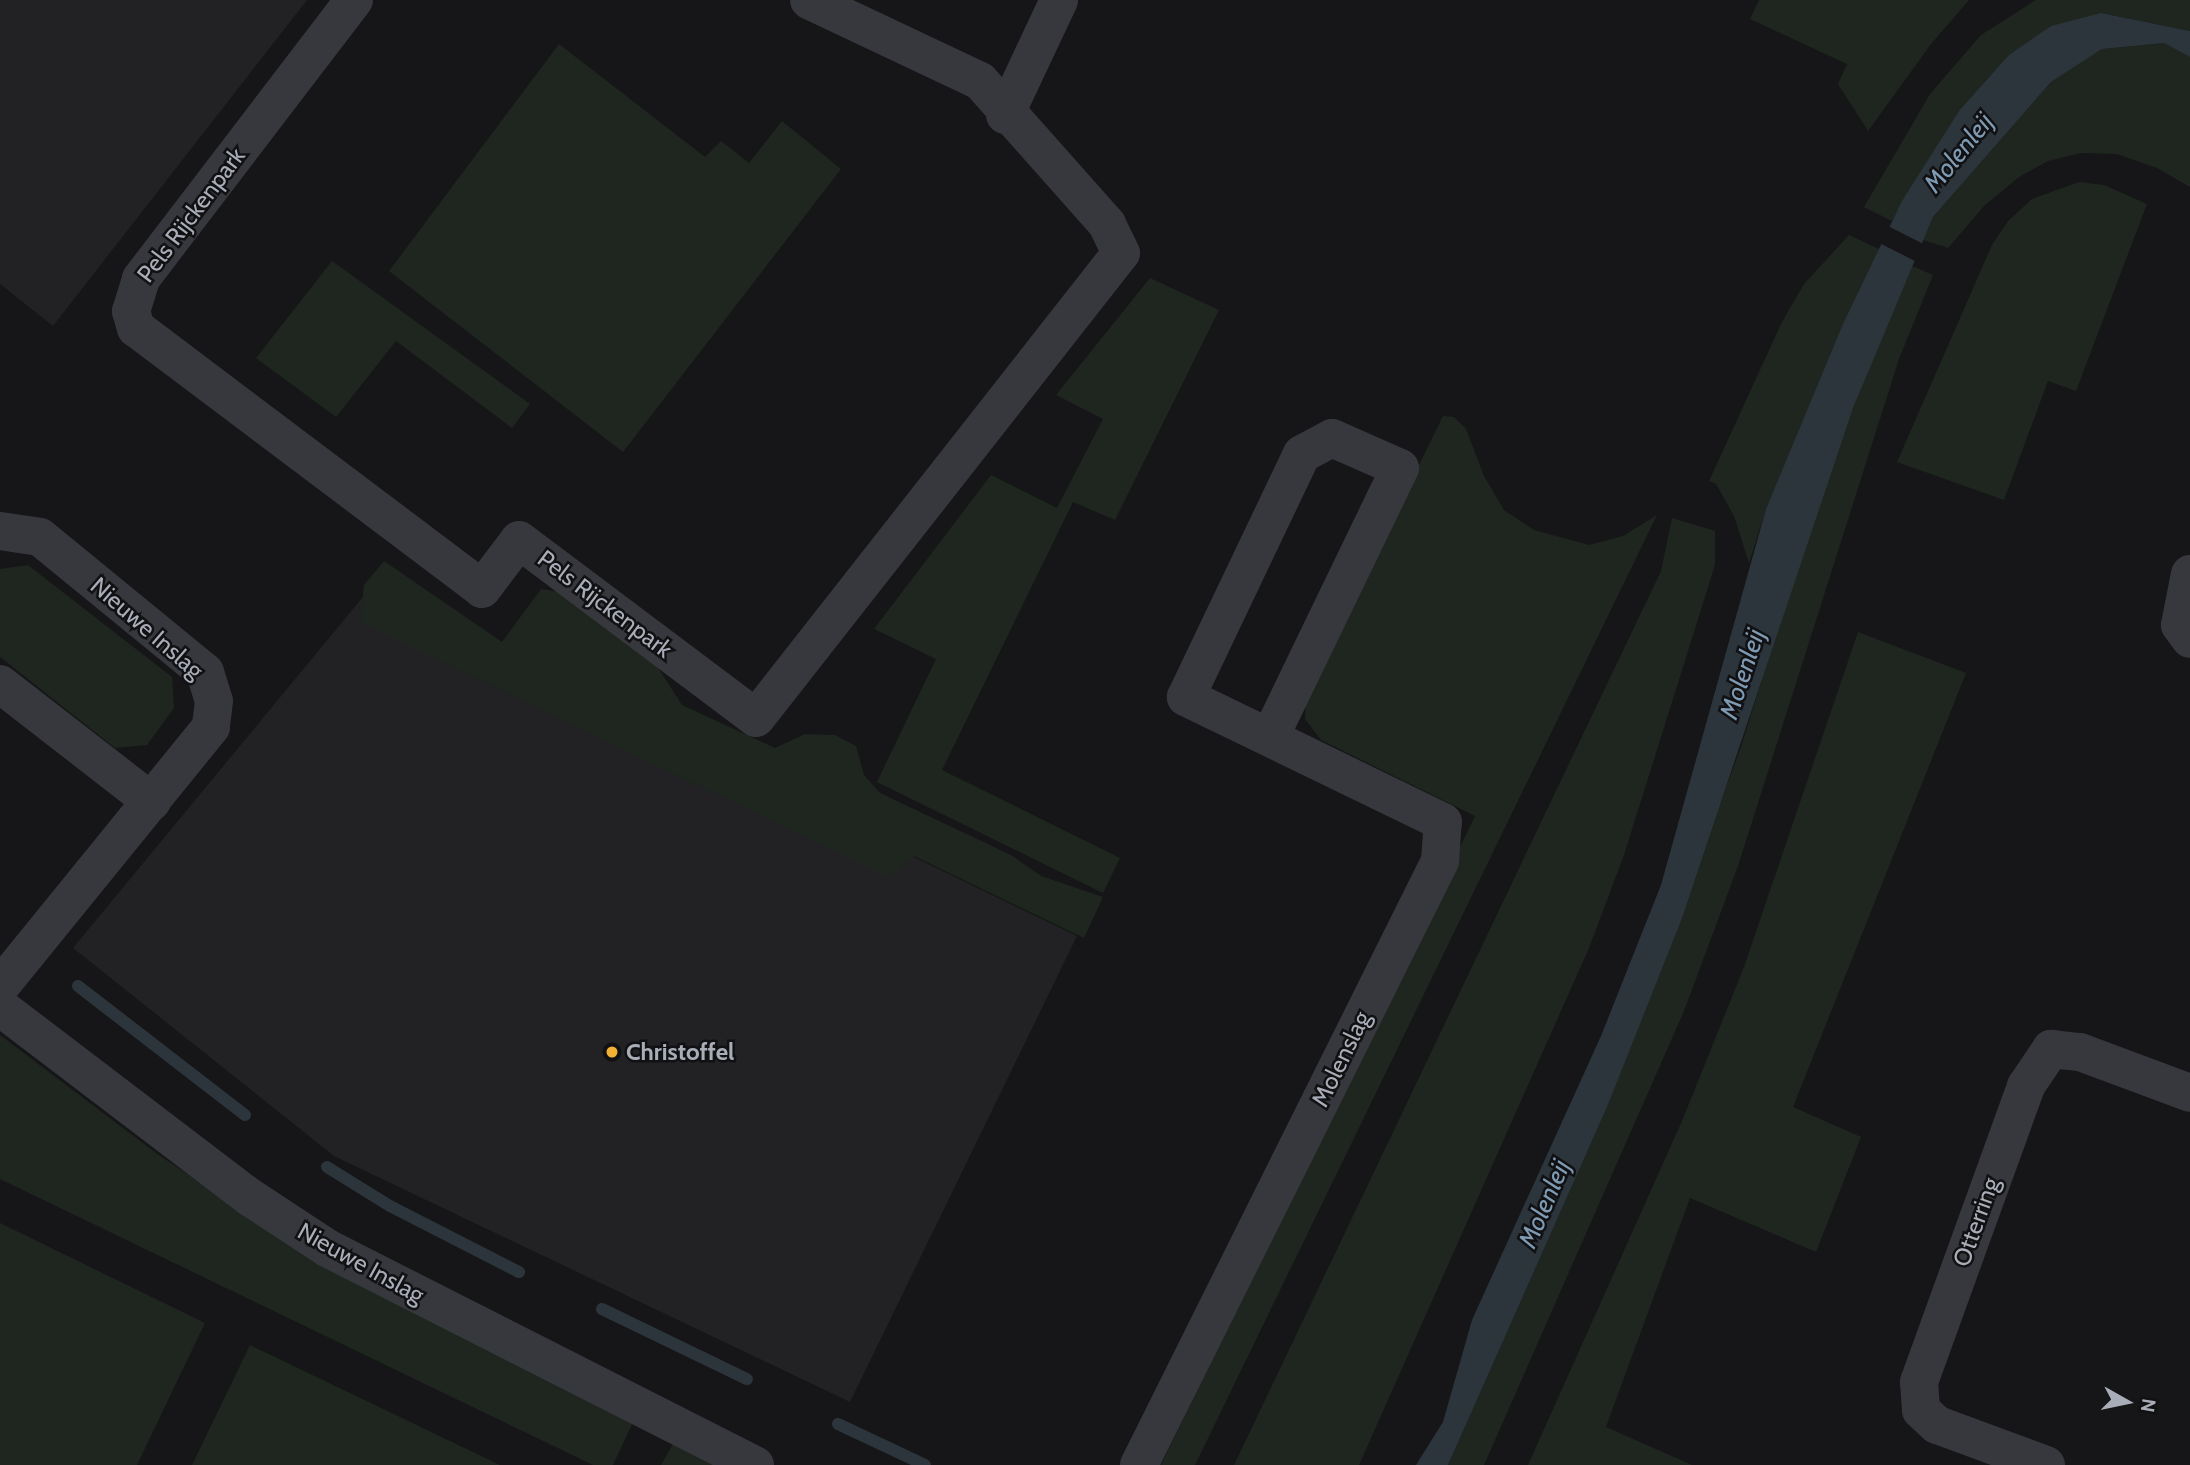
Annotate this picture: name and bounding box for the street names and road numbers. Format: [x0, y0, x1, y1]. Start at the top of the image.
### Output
street label: Pels Rijckenpark [131, 142, 251, 288]
street label: Pels Rijckenpark [532, 544, 678, 664]
street label: Nieuwe Inslag [85, 571, 209, 685]
street label: Molenslag [1306, 1007, 1376, 1111]
street label: Otterring [1947, 1174, 2005, 1270]
street label: Nieuwe Inslag [293, 1216, 429, 1310]

